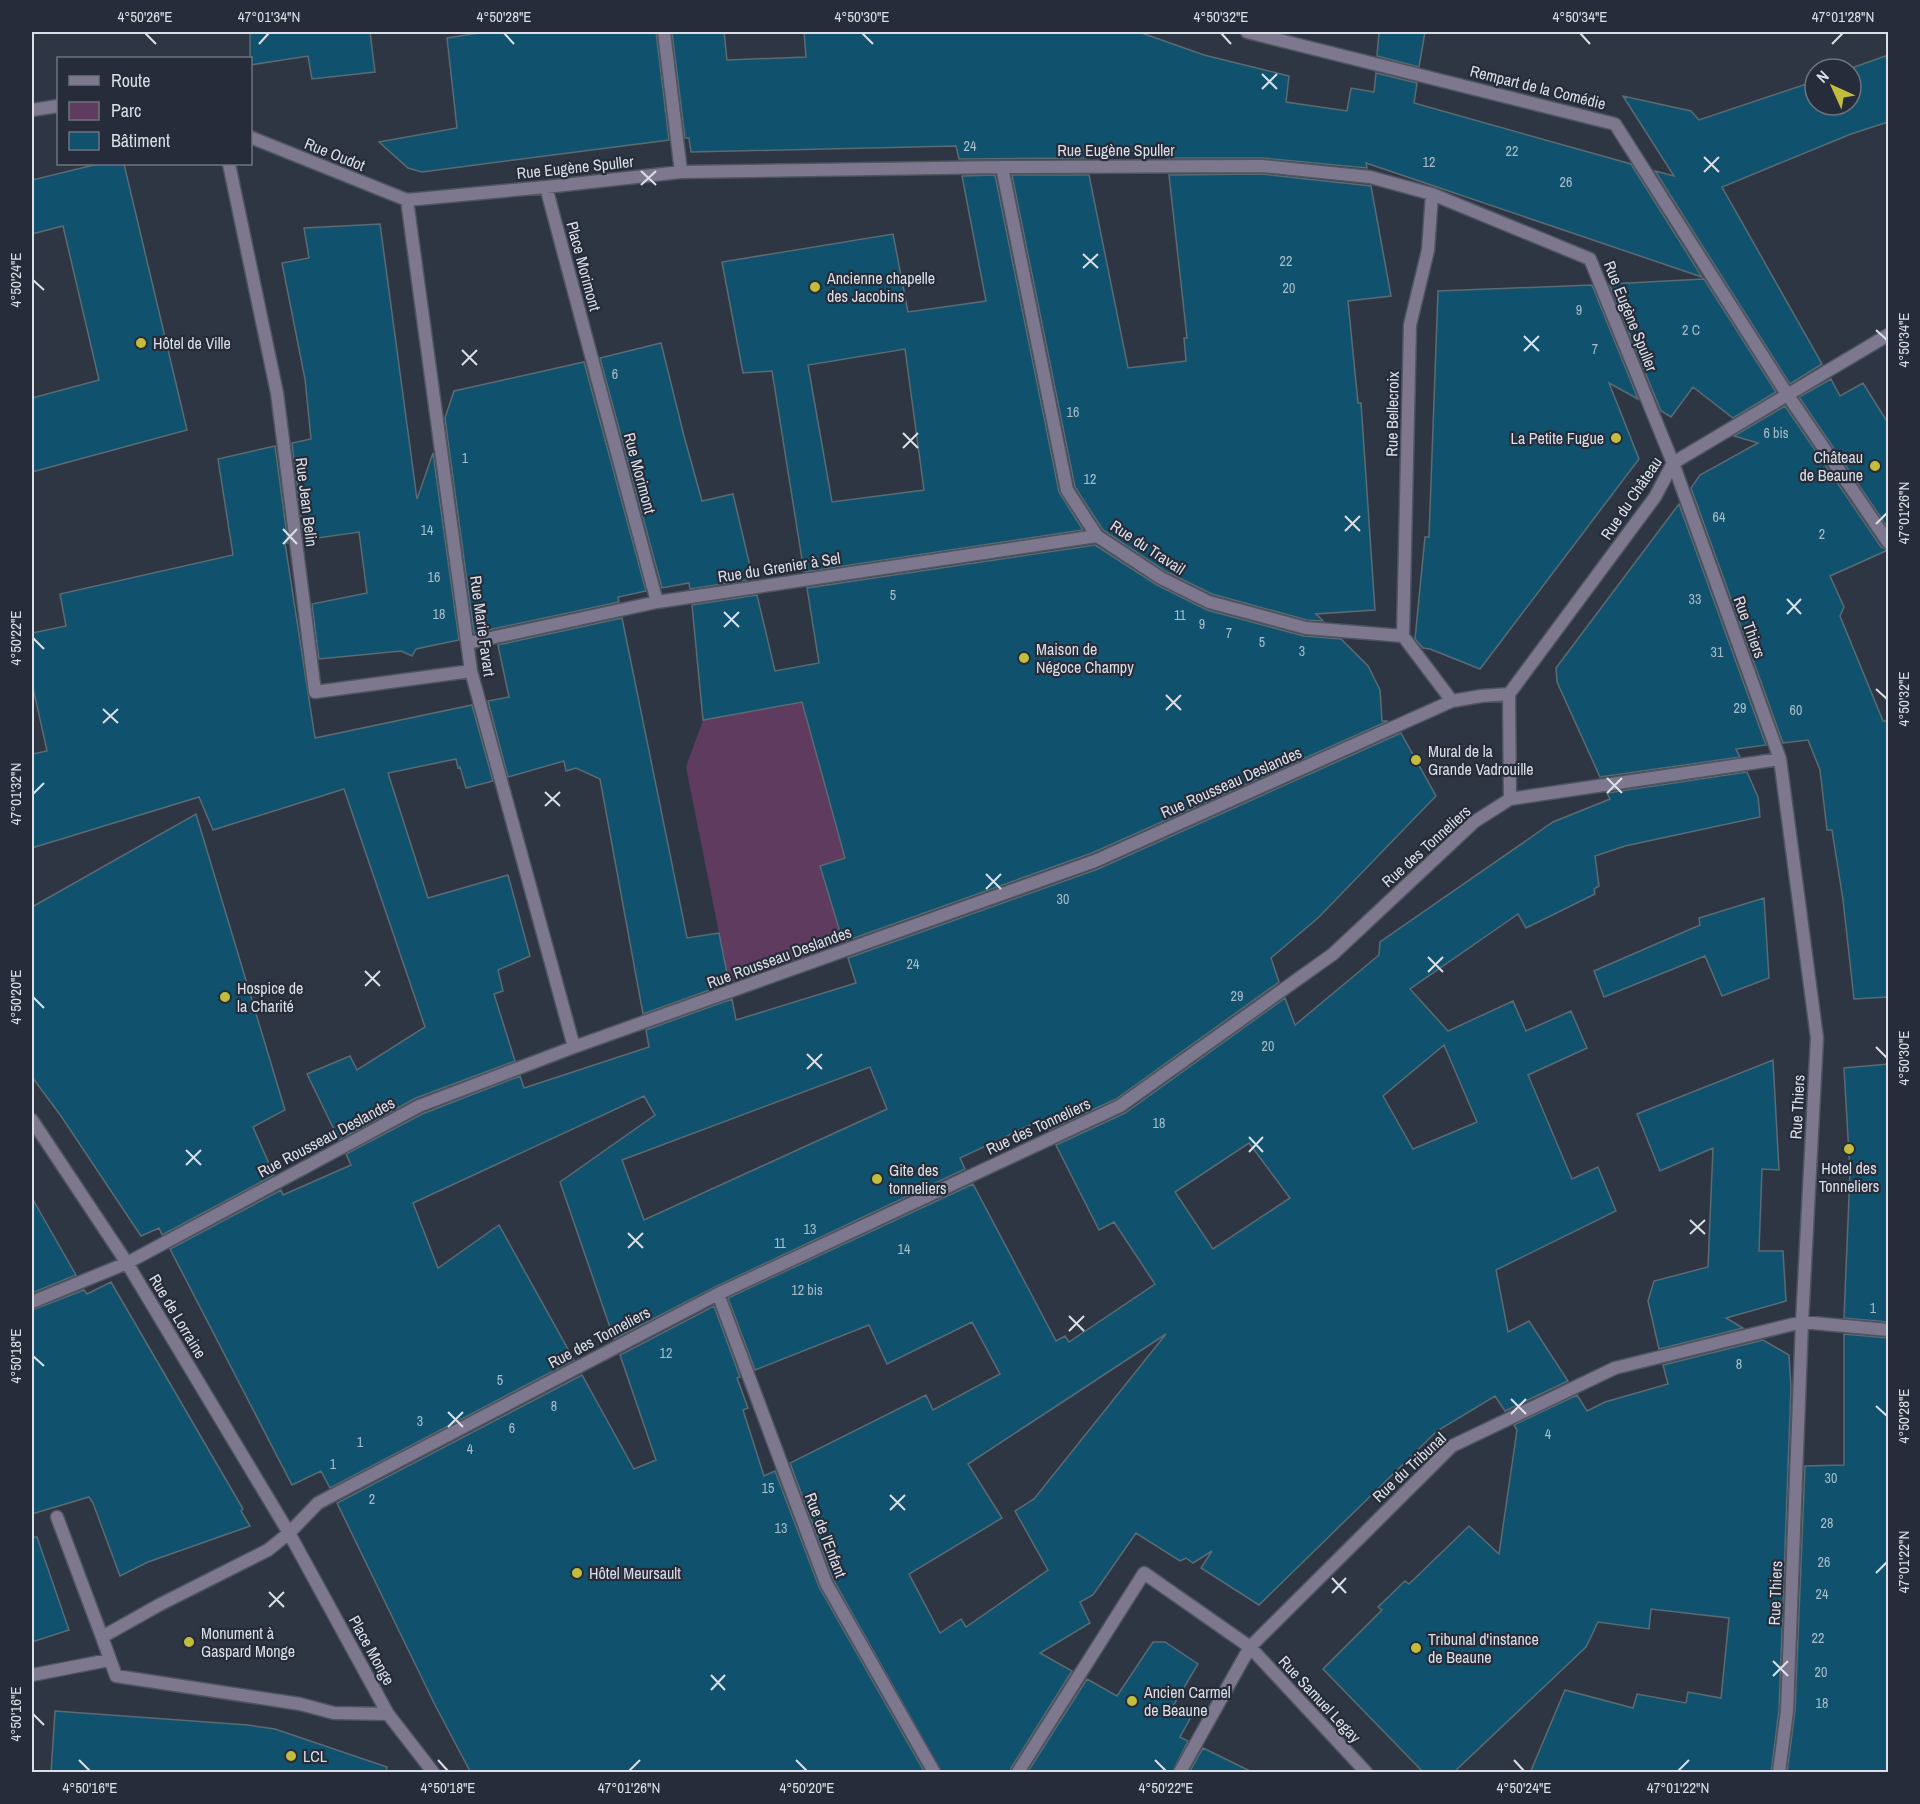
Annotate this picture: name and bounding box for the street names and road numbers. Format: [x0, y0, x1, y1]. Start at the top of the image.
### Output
street label: Rempart de la Comédie [1468, 59, 1608, 115]
street label: Rue Oudot [301, 132, 369, 176]
street label: Rue Eugène Spuller [1057, 139, 1175, 161]
street label: Rue Eugène Spuller [515, 150, 635, 184]
street label: Place Morimont [561, 219, 607, 314]
street label: Rue Eugène Spuller [1599, 257, 1663, 375]
street label: Rue Bellecroix [1380, 371, 1404, 457]
street label: Rue Morimont [619, 430, 661, 516]
street label: Rue du Château [1595, 452, 1667, 544]
street label: Rue Jean Belin [291, 456, 323, 548]
street label: Rue du Travail [1106, 515, 1190, 580]
street label: Rue du Grenier à Sel [716, 546, 842, 588]
street label: Rue Marie Favart [465, 574, 501, 678]
street label: Rue Thiers [1729, 593, 1771, 661]
street label: Rue Rousseau Deslandes [1157, 741, 1305, 823]
street label: Rue des Tonneliers [1377, 800, 1475, 892]
street label: Rue Rousseau Deslandes [704, 921, 854, 993]
street label: Rue Thiers [1784, 1074, 1810, 1140]
street label: Rue Rousseau Deslandes [254, 1092, 398, 1182]
street label: Rue des Tonneliers [982, 1092, 1094, 1160]
street label: Rue de Lorraine [144, 1270, 212, 1362]
street label: Rue des Tonneliers [544, 1301, 654, 1373]
street label: Rue du Tribunal [1367, 1427, 1451, 1507]
street label: Rue de l'Enfant [800, 1489, 852, 1581]
street label: Rue Thiers [1763, 1560, 1787, 1626]
street label: Place Monge [344, 1611, 400, 1689]
street label: Rue Samuel Legay [1274, 1651, 1366, 1748]

